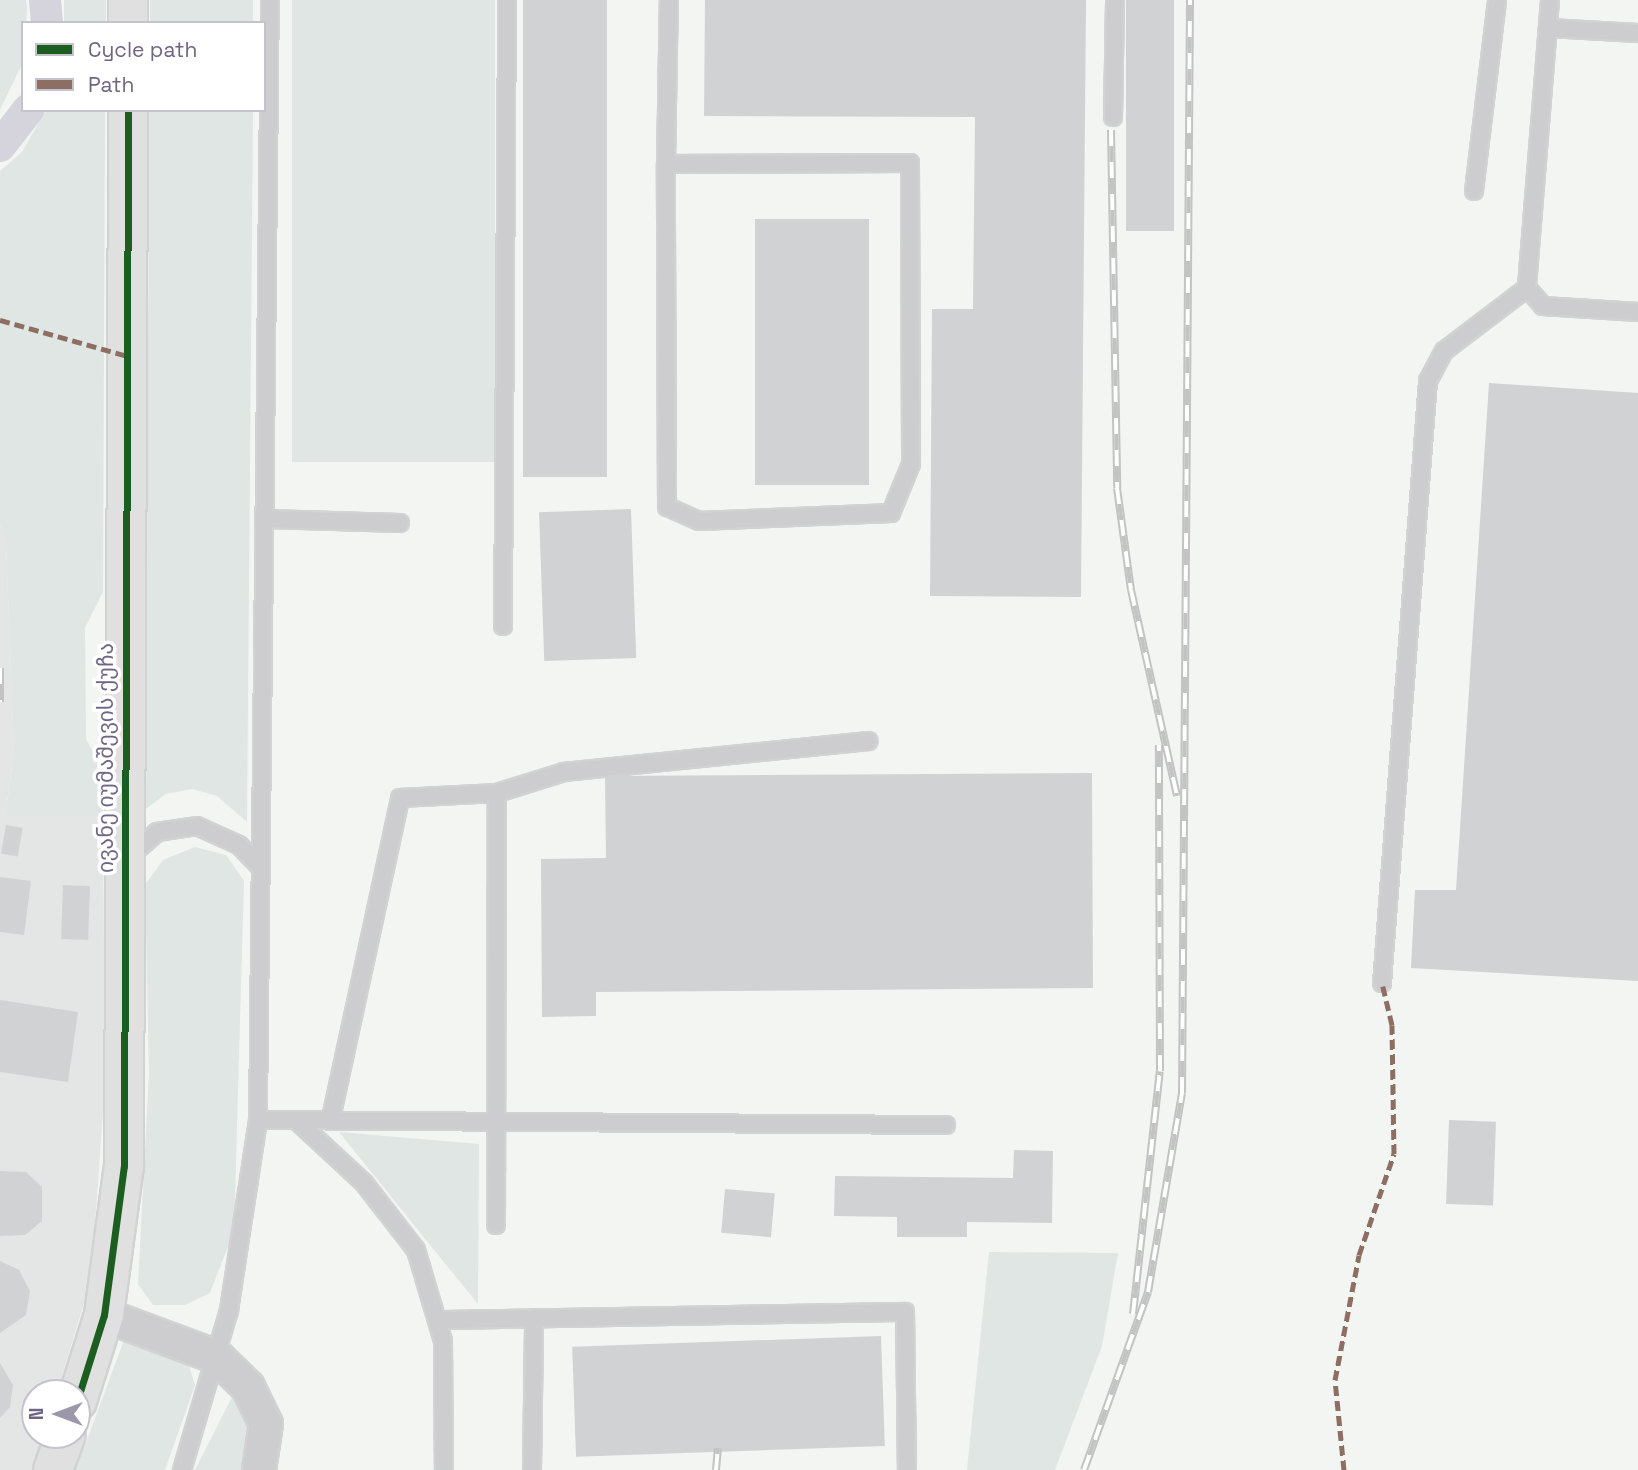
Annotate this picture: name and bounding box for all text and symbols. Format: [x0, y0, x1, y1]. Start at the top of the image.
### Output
legend [21, 21, 266, 112]
text: Cycle path [88, 36, 197, 63]
text: Path [88, 71, 134, 98]
street label: ივანე იუმაშევის ქუჩა [93, 643, 119, 873]
north arrow [21, 1379, 91, 1449]
text: N [24, 1408, 49, 1420]

